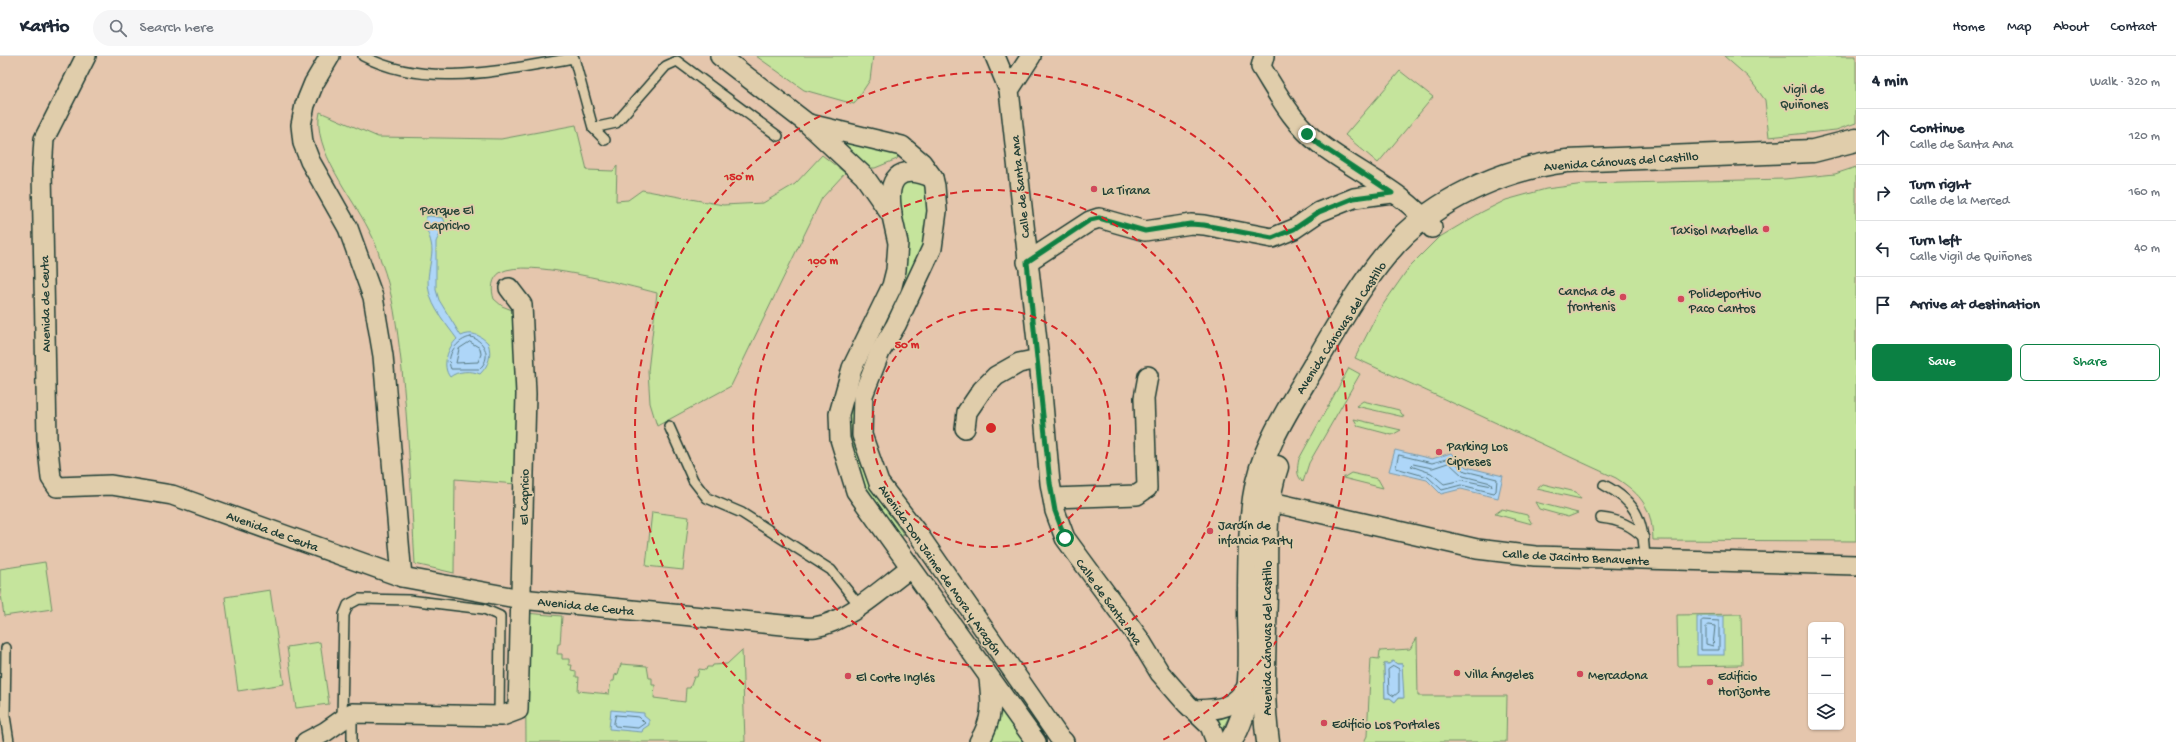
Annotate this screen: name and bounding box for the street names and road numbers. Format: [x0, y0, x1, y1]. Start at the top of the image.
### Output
street label: Calle de Santa Ana [1009, 134, 1034, 239]
street label: Avenida Cánovas del Castillo [1543, 150, 1699, 175]
street label: Avenida de Ceuta [38, 255, 55, 352]
street label: Avenida Cánovas del Castillo [1294, 259, 1391, 397]
street label: El Capricio [518, 469, 533, 525]
street label: Avenida Don Jaime de Mora y Aragón [874, 482, 1004, 659]
street label: Avenida de Ceuta [224, 509, 321, 556]
street label: Calle de Jacinto Benavente [1502, 547, 1650, 570]
street label: Calle de Santa Ana [1072, 556, 1145, 649]
street label: Avenida Cánovas del Castillo [1261, 560, 1276, 715]
street label: Avenida de Ceuta [537, 595, 635, 620]

